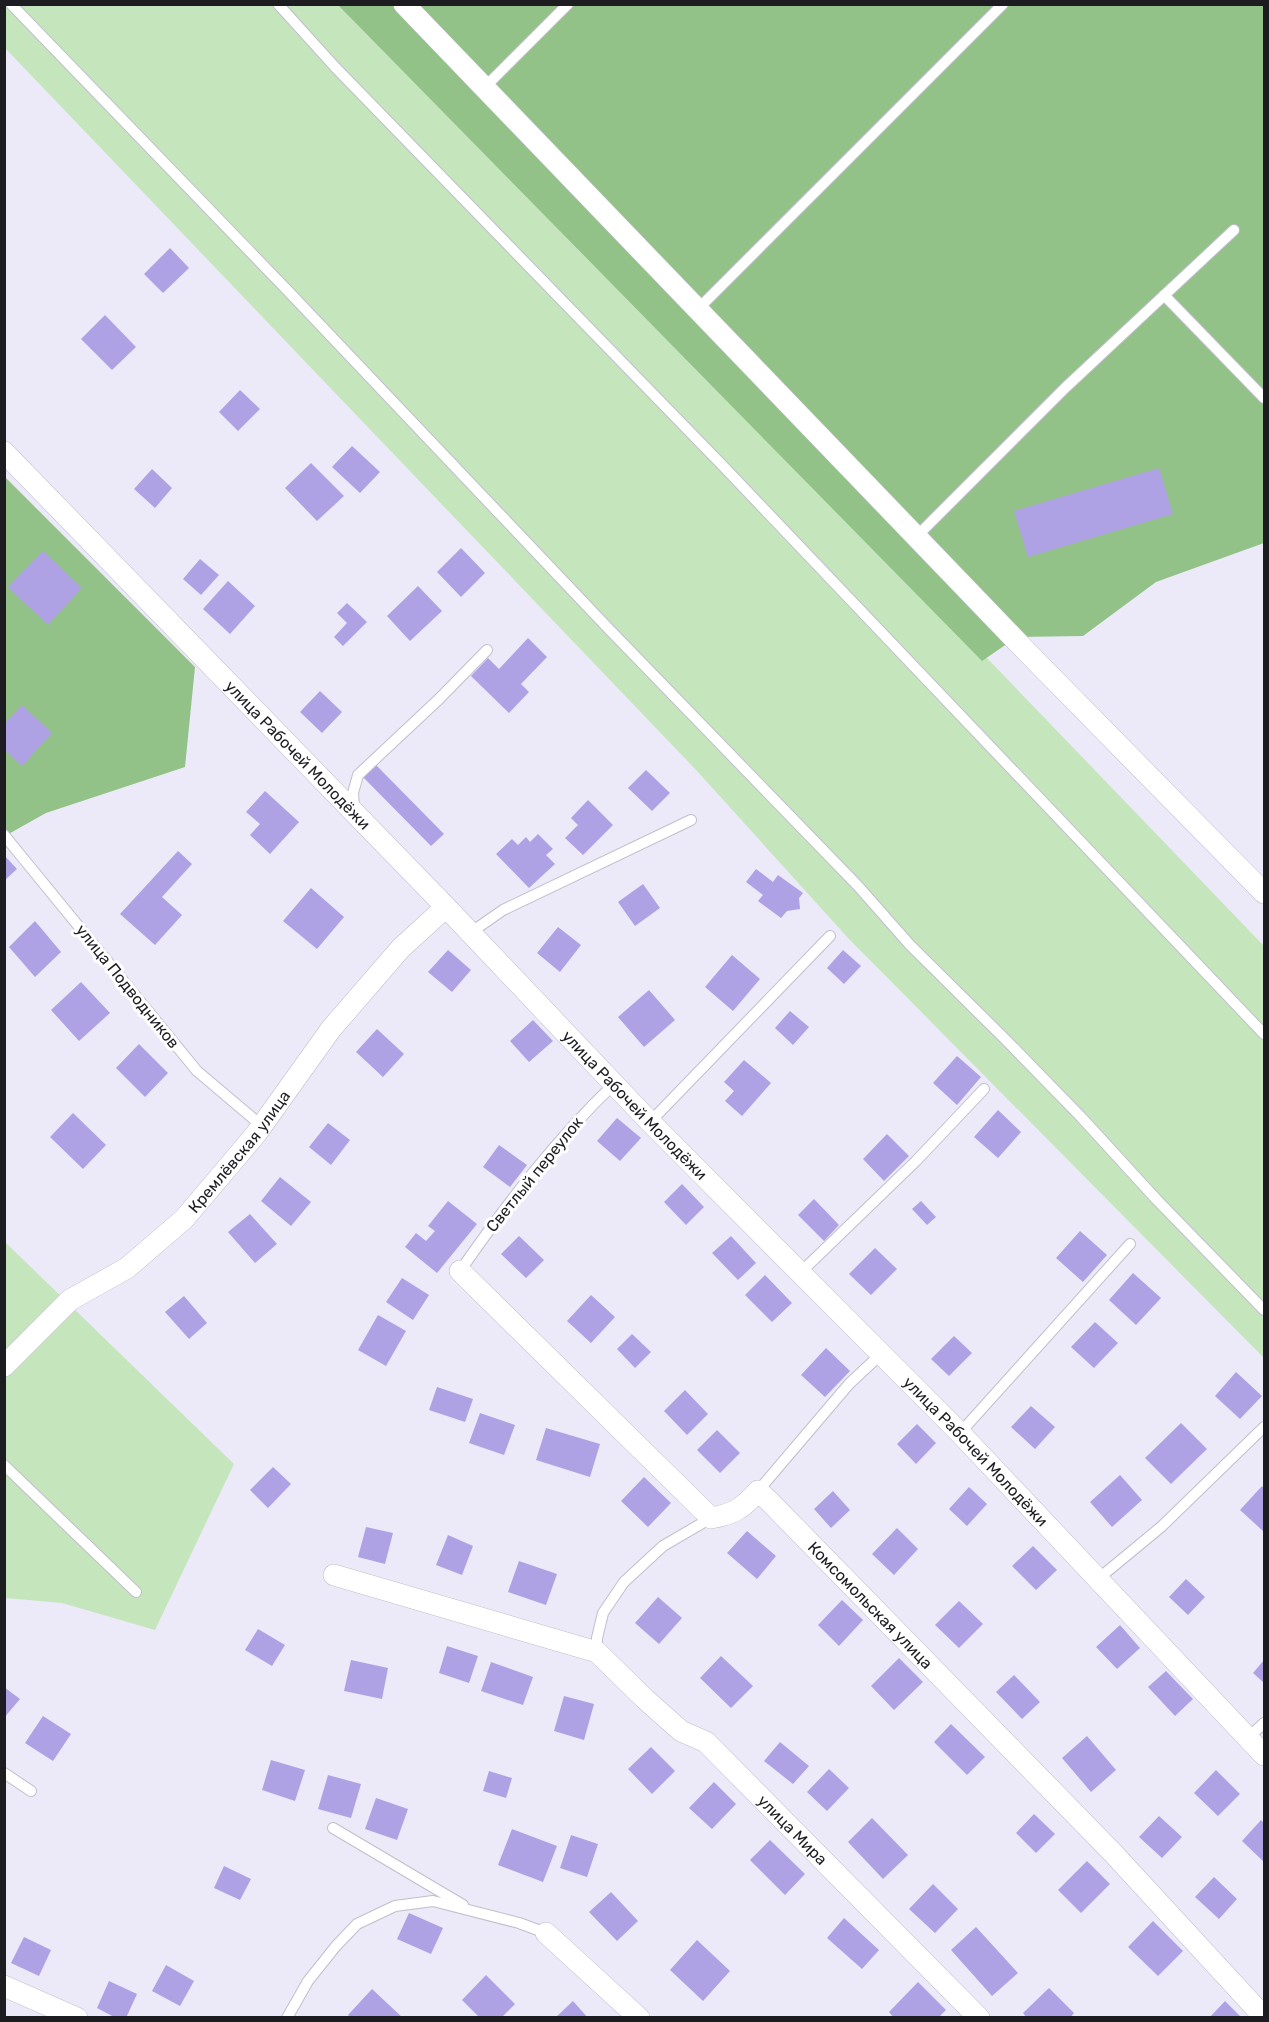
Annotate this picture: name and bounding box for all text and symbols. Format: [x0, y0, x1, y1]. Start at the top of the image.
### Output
street label: улица Рабочей Молодёжи [221, 677, 374, 834]
street label: улица Подводников [72, 921, 183, 1052]
street label: улица Рабочей Молодёжи [558, 1027, 711, 1184]
street label: Кремлёвская улица [184, 1087, 294, 1217]
street label: Светлый переулок [482, 1112, 587, 1236]
street label: улица Рабочей Молодёжи [899, 1373, 1052, 1530]
street label: Комсомольская улица [804, 1538, 937, 1673]
street label: улица Мира [754, 1791, 831, 1869]

